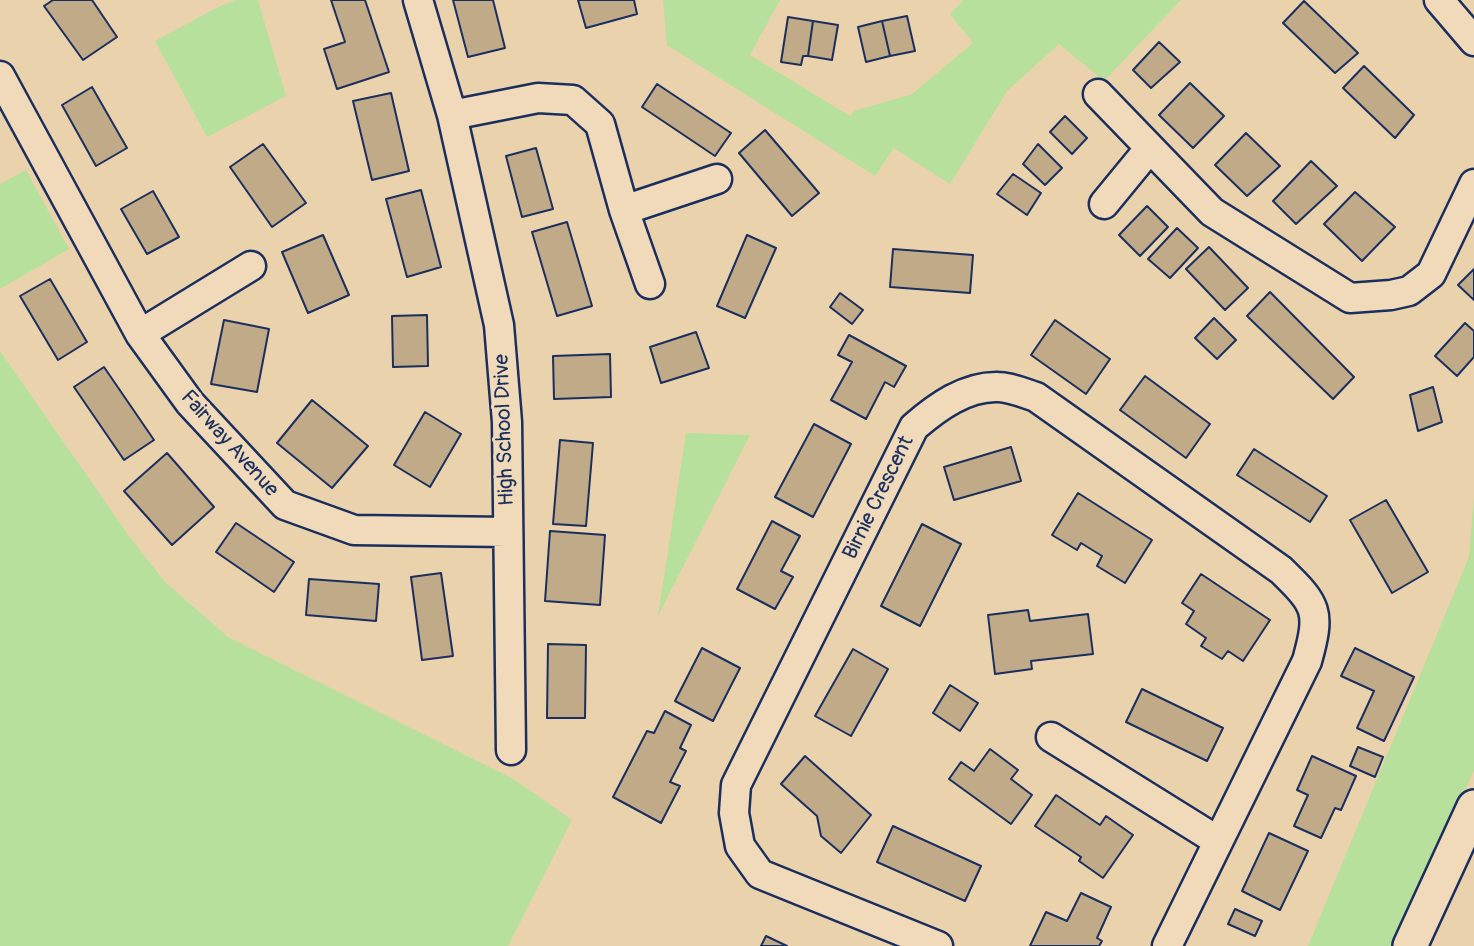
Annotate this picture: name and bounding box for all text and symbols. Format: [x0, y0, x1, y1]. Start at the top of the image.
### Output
street label: High School Drive [490, 354, 520, 506]
street label: Fairway Avenue [175, 386, 283, 502]
street label: Birnie Crescent [838, 432, 920, 564]

